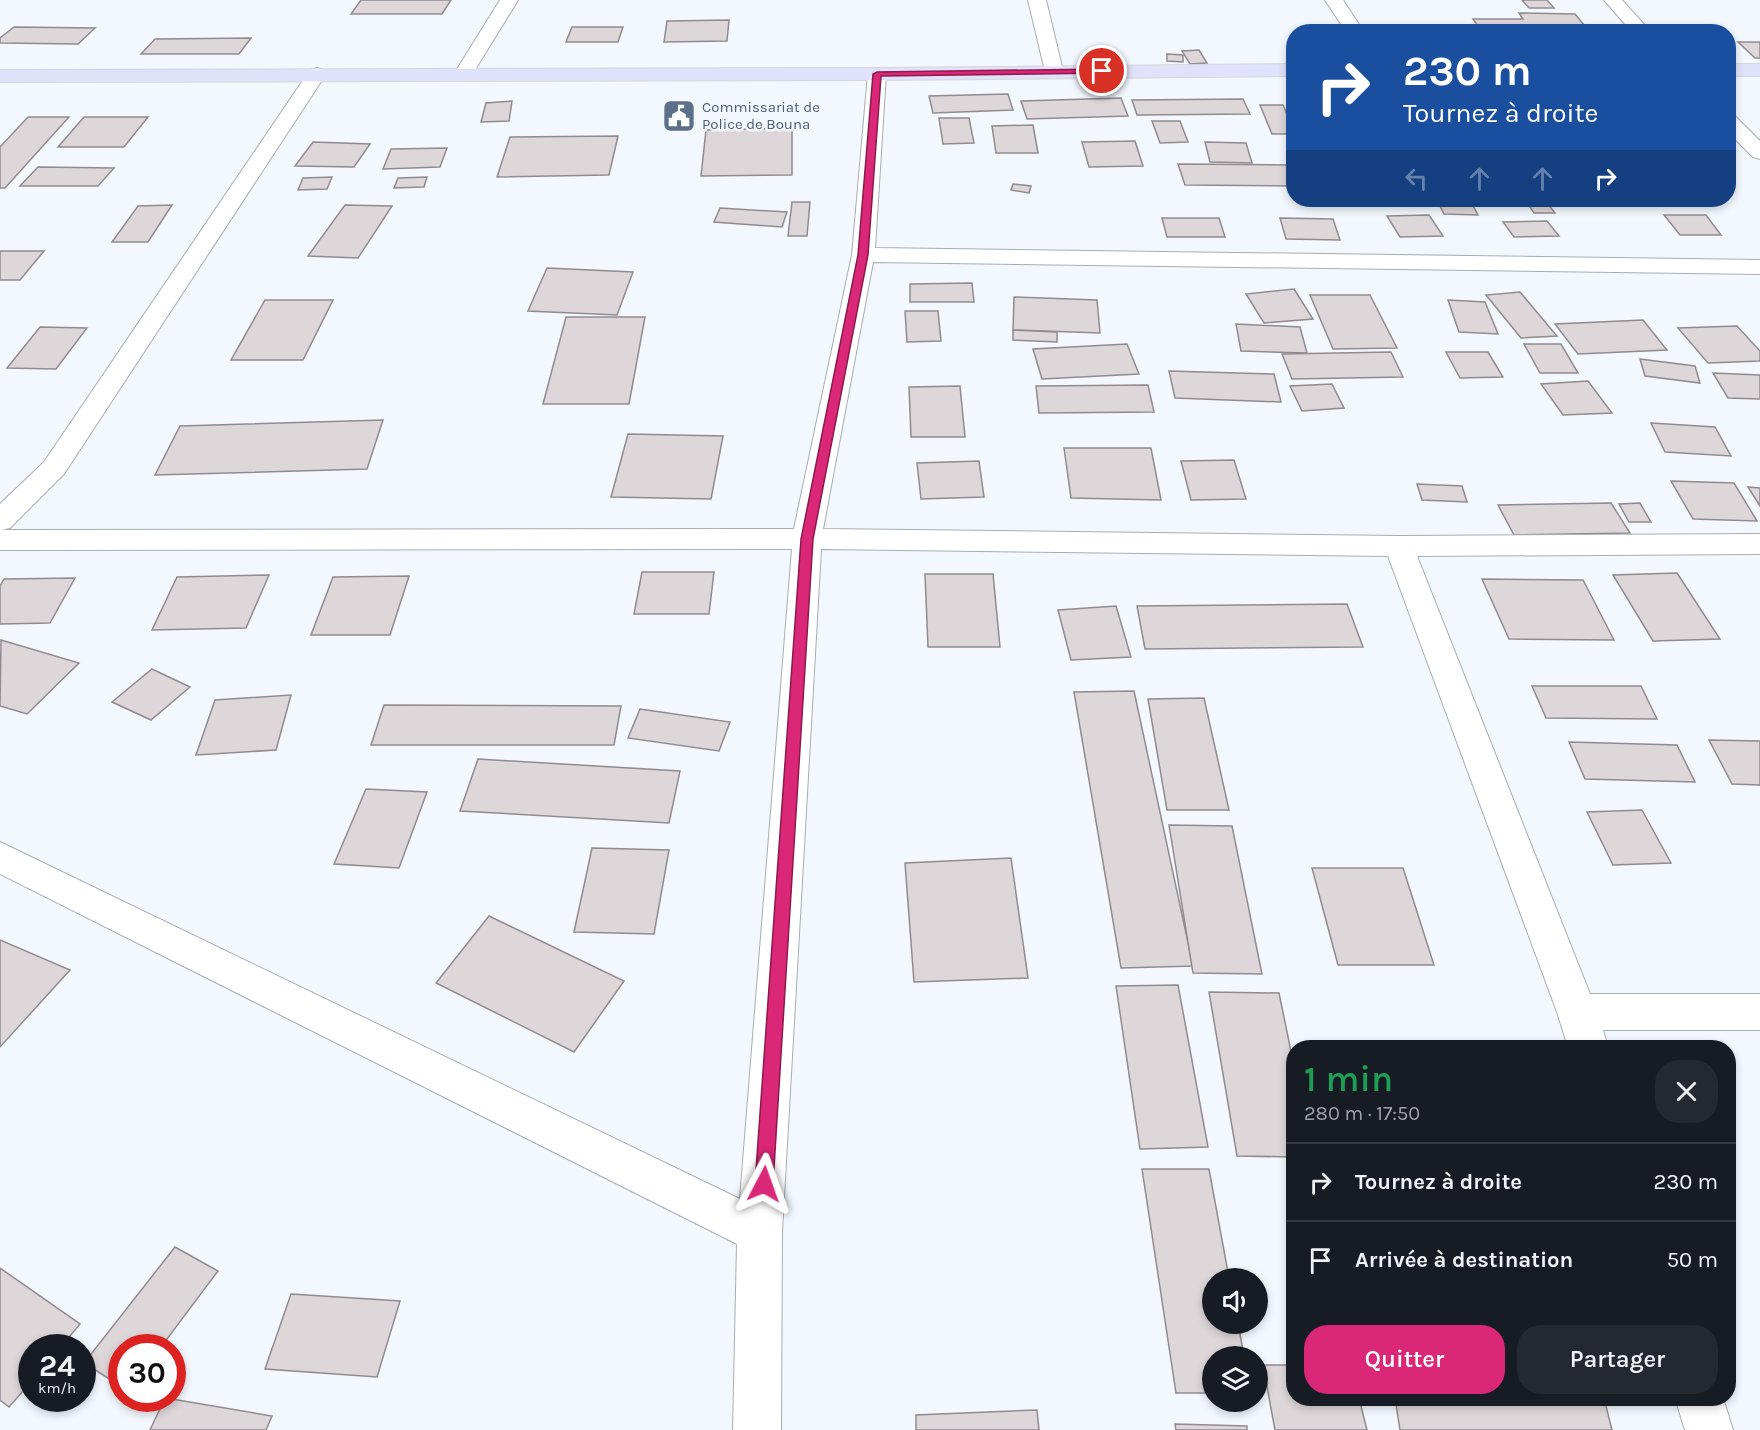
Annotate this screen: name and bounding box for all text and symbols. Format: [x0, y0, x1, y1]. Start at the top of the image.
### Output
pin [1076, 45, 1127, 96]
text: 230 m [1403, 46, 1532, 96]
icon: right [1304, 48, 1382, 126]
icon: arrive [1085, 54, 1118, 87]
text: Tournez à droite [1403, 97, 1598, 129]
public building icon: Commissariat de Police de Bouna [661, 98, 697, 134]
place label: Commissariat de Police de Bouna [702, 98, 820, 133]
icon: left [1400, 162, 1433, 195]
icon: ahead [1463, 162, 1496, 195]
icon: ahead [1526, 162, 1559, 195]
icon: right [1589, 162, 1622, 195]
text: 1 min [1304, 1058, 1393, 1100]
button: close [1655, 1060, 1718, 1123]
text: 280 m · 17:50 [1304, 1102, 1420, 1125]
position arrow [732, 1152, 796, 1216]
icon: right [1304, 1166, 1337, 1199]
text: Tournez à droite [1355, 1169, 1522, 1195]
text: 230 m [1653, 1169, 1718, 1195]
icon: arrive [1304, 1244, 1337, 1277]
text: Arrivée à destination [1355, 1247, 1573, 1273]
text: 50 m [1667, 1247, 1718, 1273]
map controls [1202, 1268, 1268, 1412]
button: sound [1202, 1268, 1268, 1334]
button: Quitter [1304, 1325, 1505, 1394]
button: Partager [1517, 1325, 1718, 1394]
speed limit sign: 30 [108, 1334, 186, 1412]
button: layers [1202, 1346, 1268, 1412]
text: 24 [39, 1348, 75, 1384]
text: km/h [38, 1379, 76, 1397]

